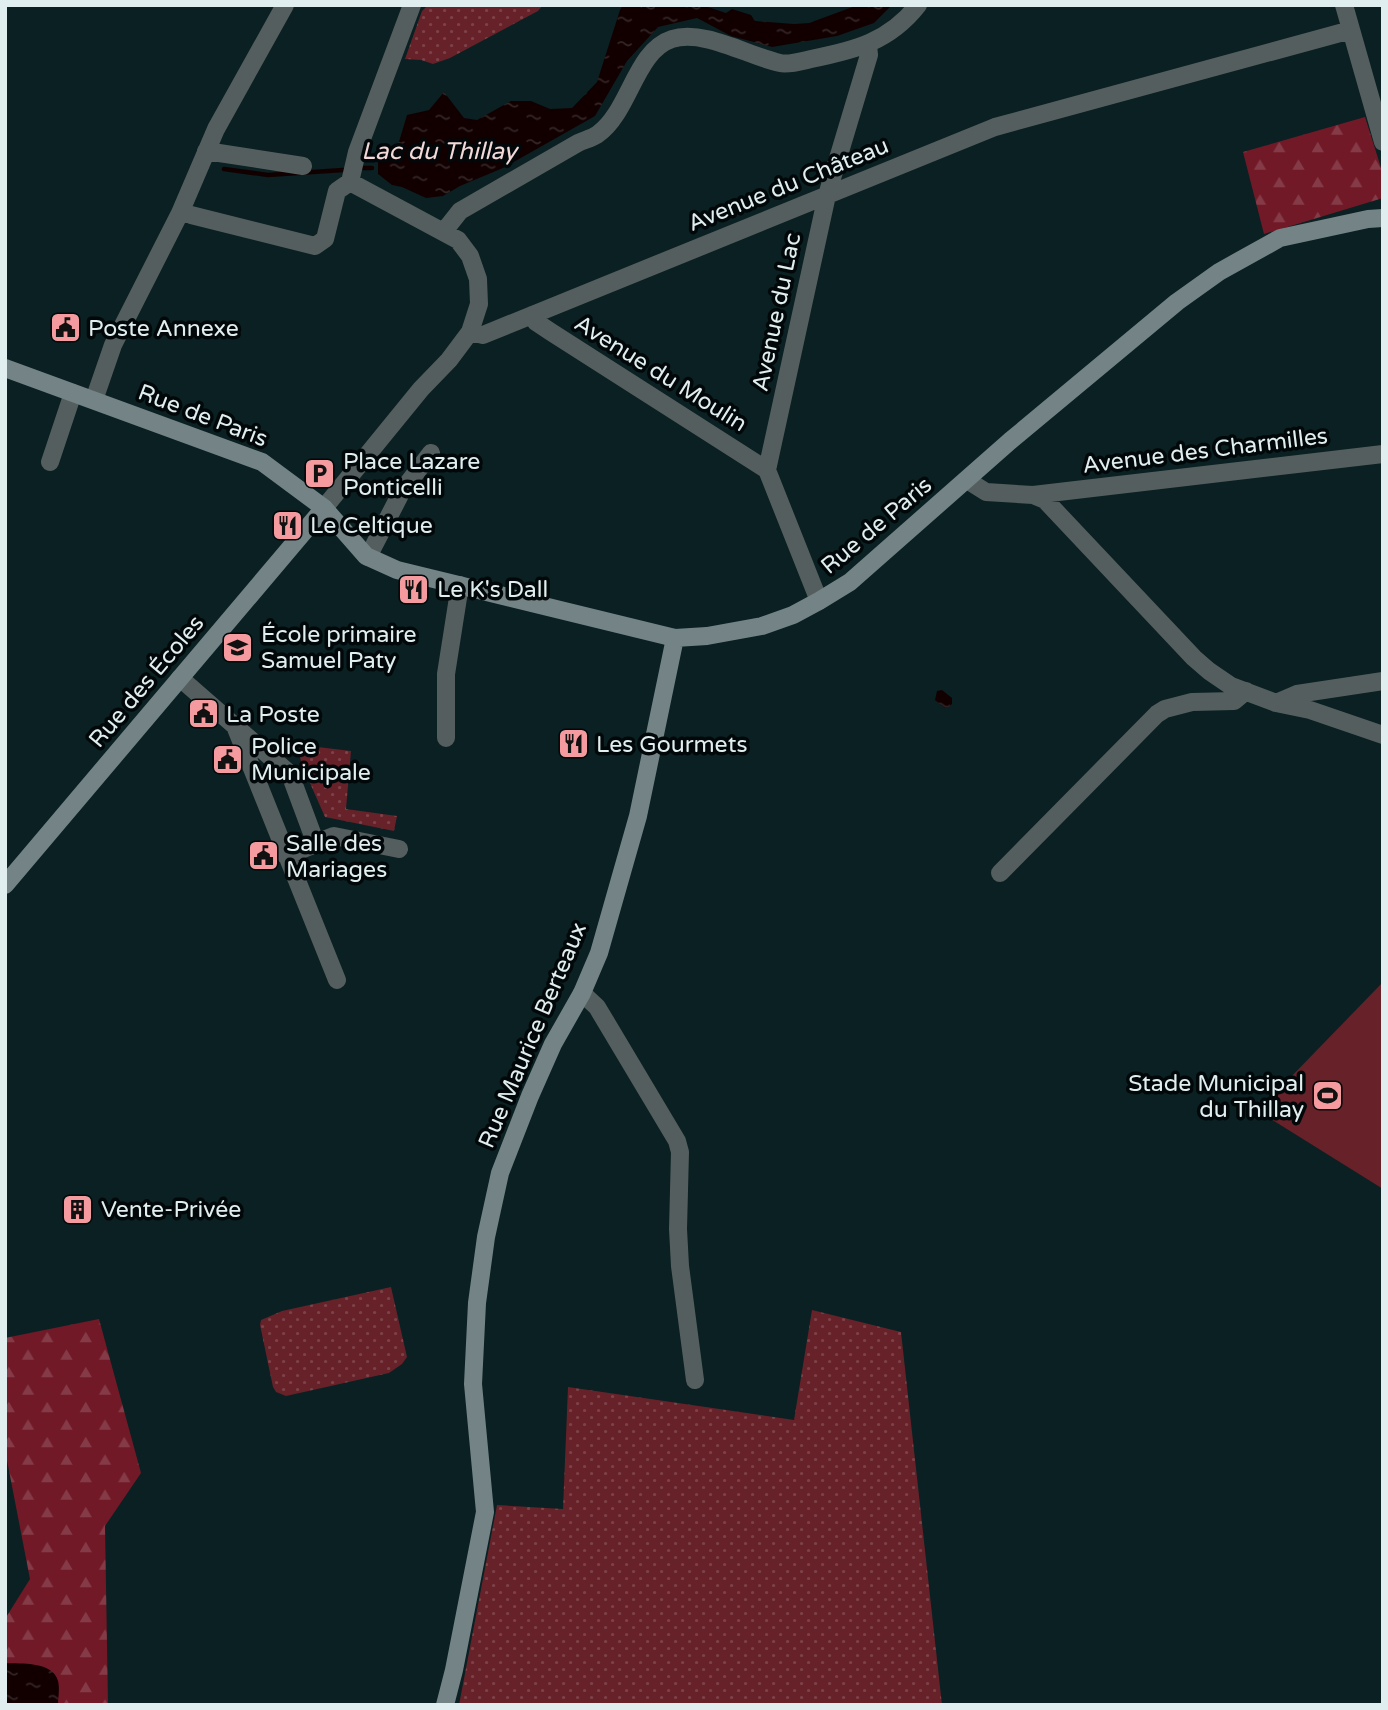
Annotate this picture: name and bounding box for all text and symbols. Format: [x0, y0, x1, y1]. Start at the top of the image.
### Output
street label: Avenue du Château [684, 132, 893, 238]
water label: Lac du Thillay [361, 137, 520, 166]
street label: Avenue du Lac [747, 230, 807, 394]
street label: Avenue du Moulin [569, 309, 752, 438]
public building icon: Poste Annexe [48, 311, 82, 345]
place label: Poste Annexe [88, 315, 239, 343]
street label: Rue de Paris [134, 378, 271, 453]
street label: Avenue des Charmilles [1081, 422, 1329, 480]
place label: Place Lazare Ponticelli [343, 448, 480, 502]
parking icon: Place Lazare Ponticelli [303, 457, 337, 491]
street label: Rue de Paris [815, 471, 938, 580]
restaurant icon: Le Celtique [270, 508, 304, 542]
place label: Le Celtique [310, 512, 433, 540]
restaurant icon: Le K's Dall [397, 572, 431, 606]
place label: Le K's Dall [437, 576, 548, 604]
street label: Rue des Écoles [83, 610, 210, 754]
place label: École primaire Samuel Paty [261, 621, 417, 675]
school or university icon: École primaire Samuel Paty [221, 630, 255, 664]
public building icon: La Poste [186, 697, 220, 731]
place label: La Poste [226, 701, 320, 729]
restaurant icon: Les Gourmets [556, 727, 590, 761]
place label: Les Gourmets [596, 731, 747, 759]
place label: Police Municipale [251, 733, 371, 787]
public building icon: Police Municipale [211, 742, 245, 776]
place label: Salle des Mariages [286, 830, 387, 884]
public building icon: Salle des Mariages [246, 839, 280, 873]
street label: Rue Maurice Berteaux [473, 918, 593, 1152]
place label: Stade Municipal du Thillay [1128, 1070, 1304, 1124]
sports icon: Stade Municipal du Thillay [1310, 1079, 1344, 1113]
building icon: Vente-Privée [61, 1192, 95, 1226]
place label: Vente-Privée [101, 1196, 241, 1224]

